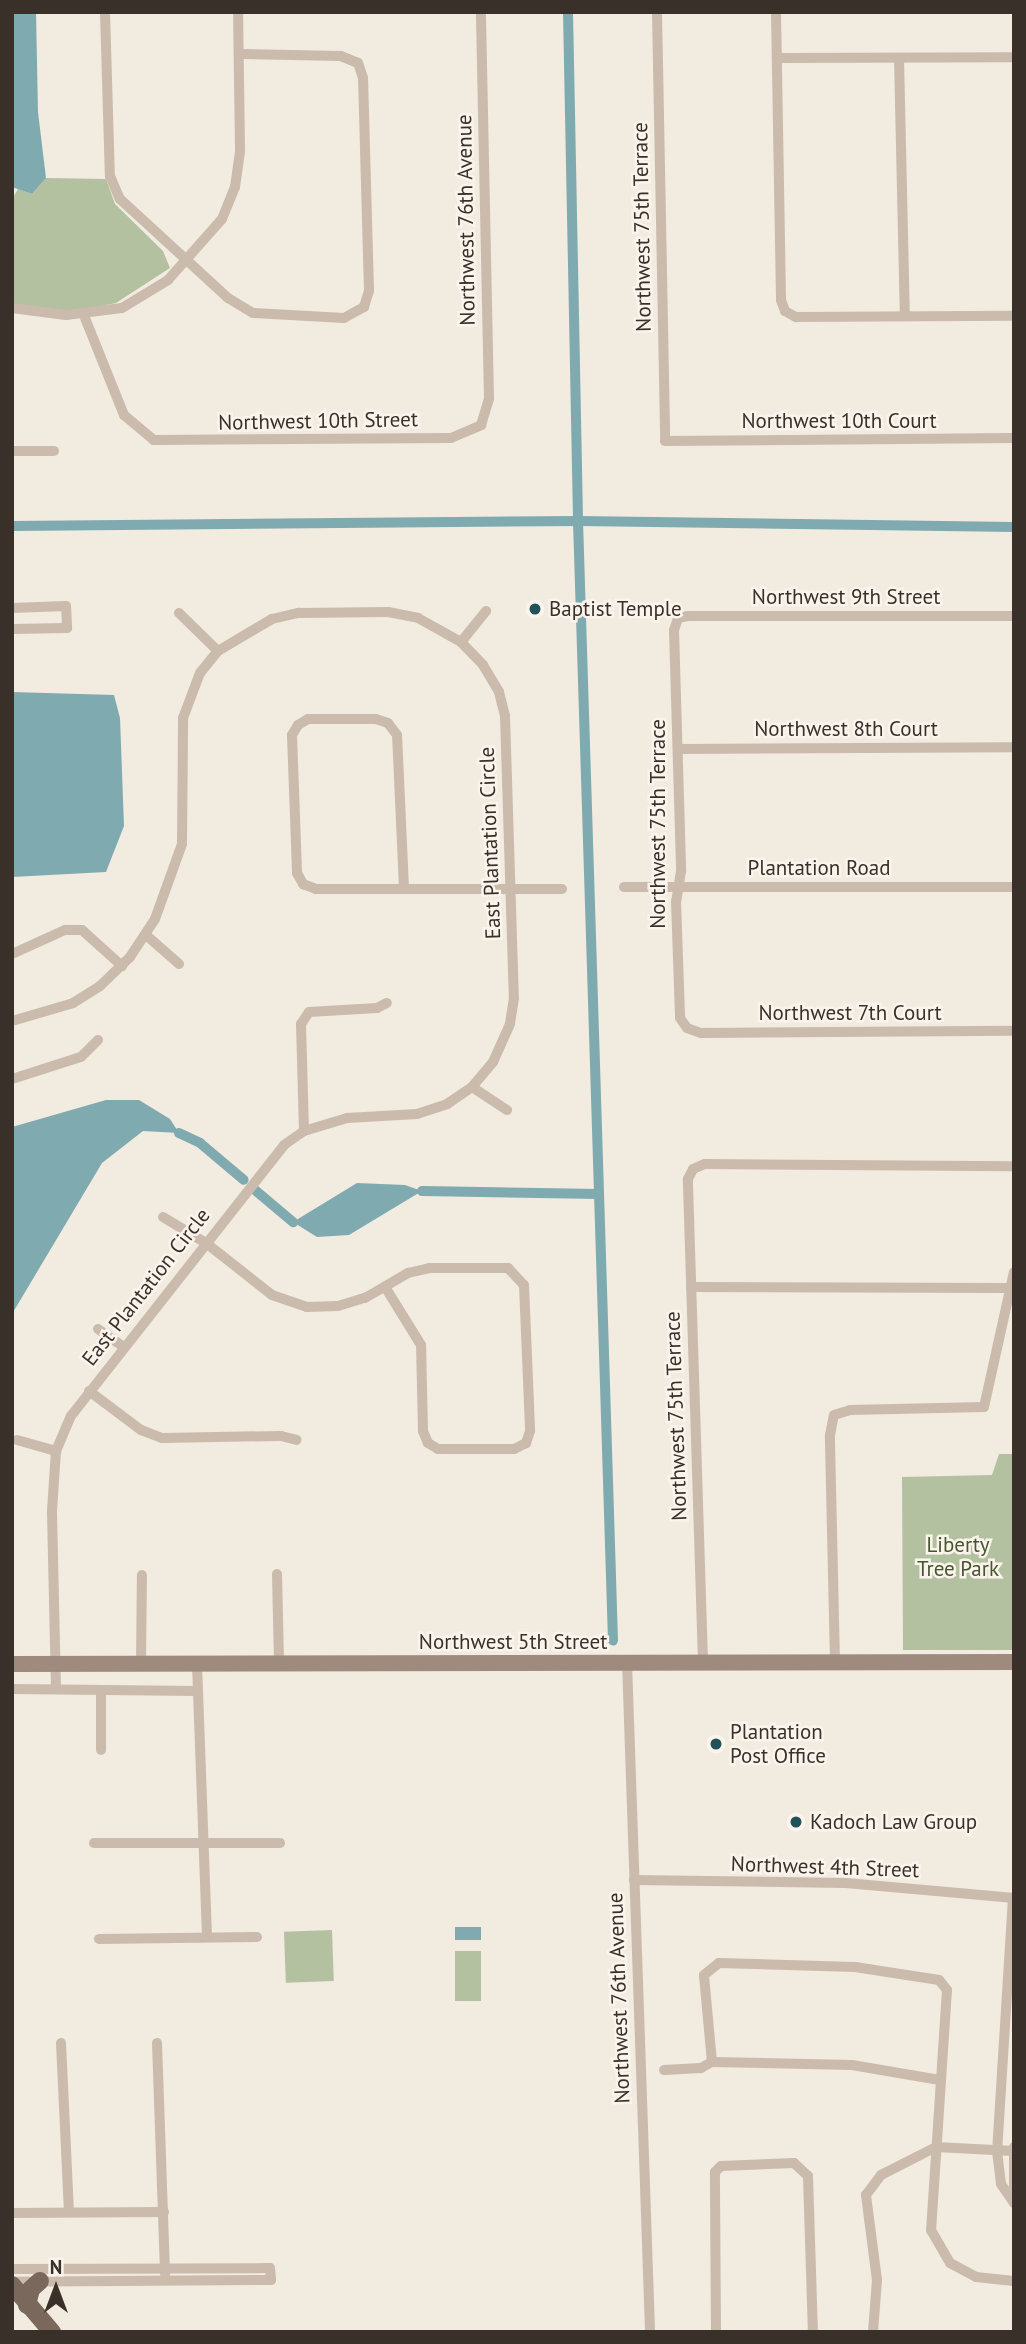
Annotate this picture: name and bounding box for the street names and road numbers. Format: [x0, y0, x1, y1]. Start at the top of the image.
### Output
street label: Northwest 76th Avenue [452, 114, 480, 326]
street label: Northwest 75th Terrace [628, 122, 656, 332]
street label: Northwest 10th Street [218, 407, 418, 435]
street label: Northwest 10th Court [741, 408, 937, 434]
street label: Northwest 9th Street [752, 584, 940, 610]
street label: Northwest 8th Court [754, 716, 938, 742]
street label: Northwest 75th Terrace [645, 719, 671, 929]
street label: East Plantation Circle [474, 746, 506, 940]
street label: Plantation Road [748, 855, 890, 881]
street label: Northwest 7th Court [758, 1000, 942, 1026]
street label: East Plantation Circle [77, 1203, 215, 1371]
street label: Northwest 75th Terrace [660, 1310, 692, 1522]
street label: Northwest 5th Street [419, 1629, 607, 1655]
street label: Northwest 4th Street [730, 1851, 920, 1883]
street label: Northwest 76th Avenue [603, 1892, 635, 2104]

